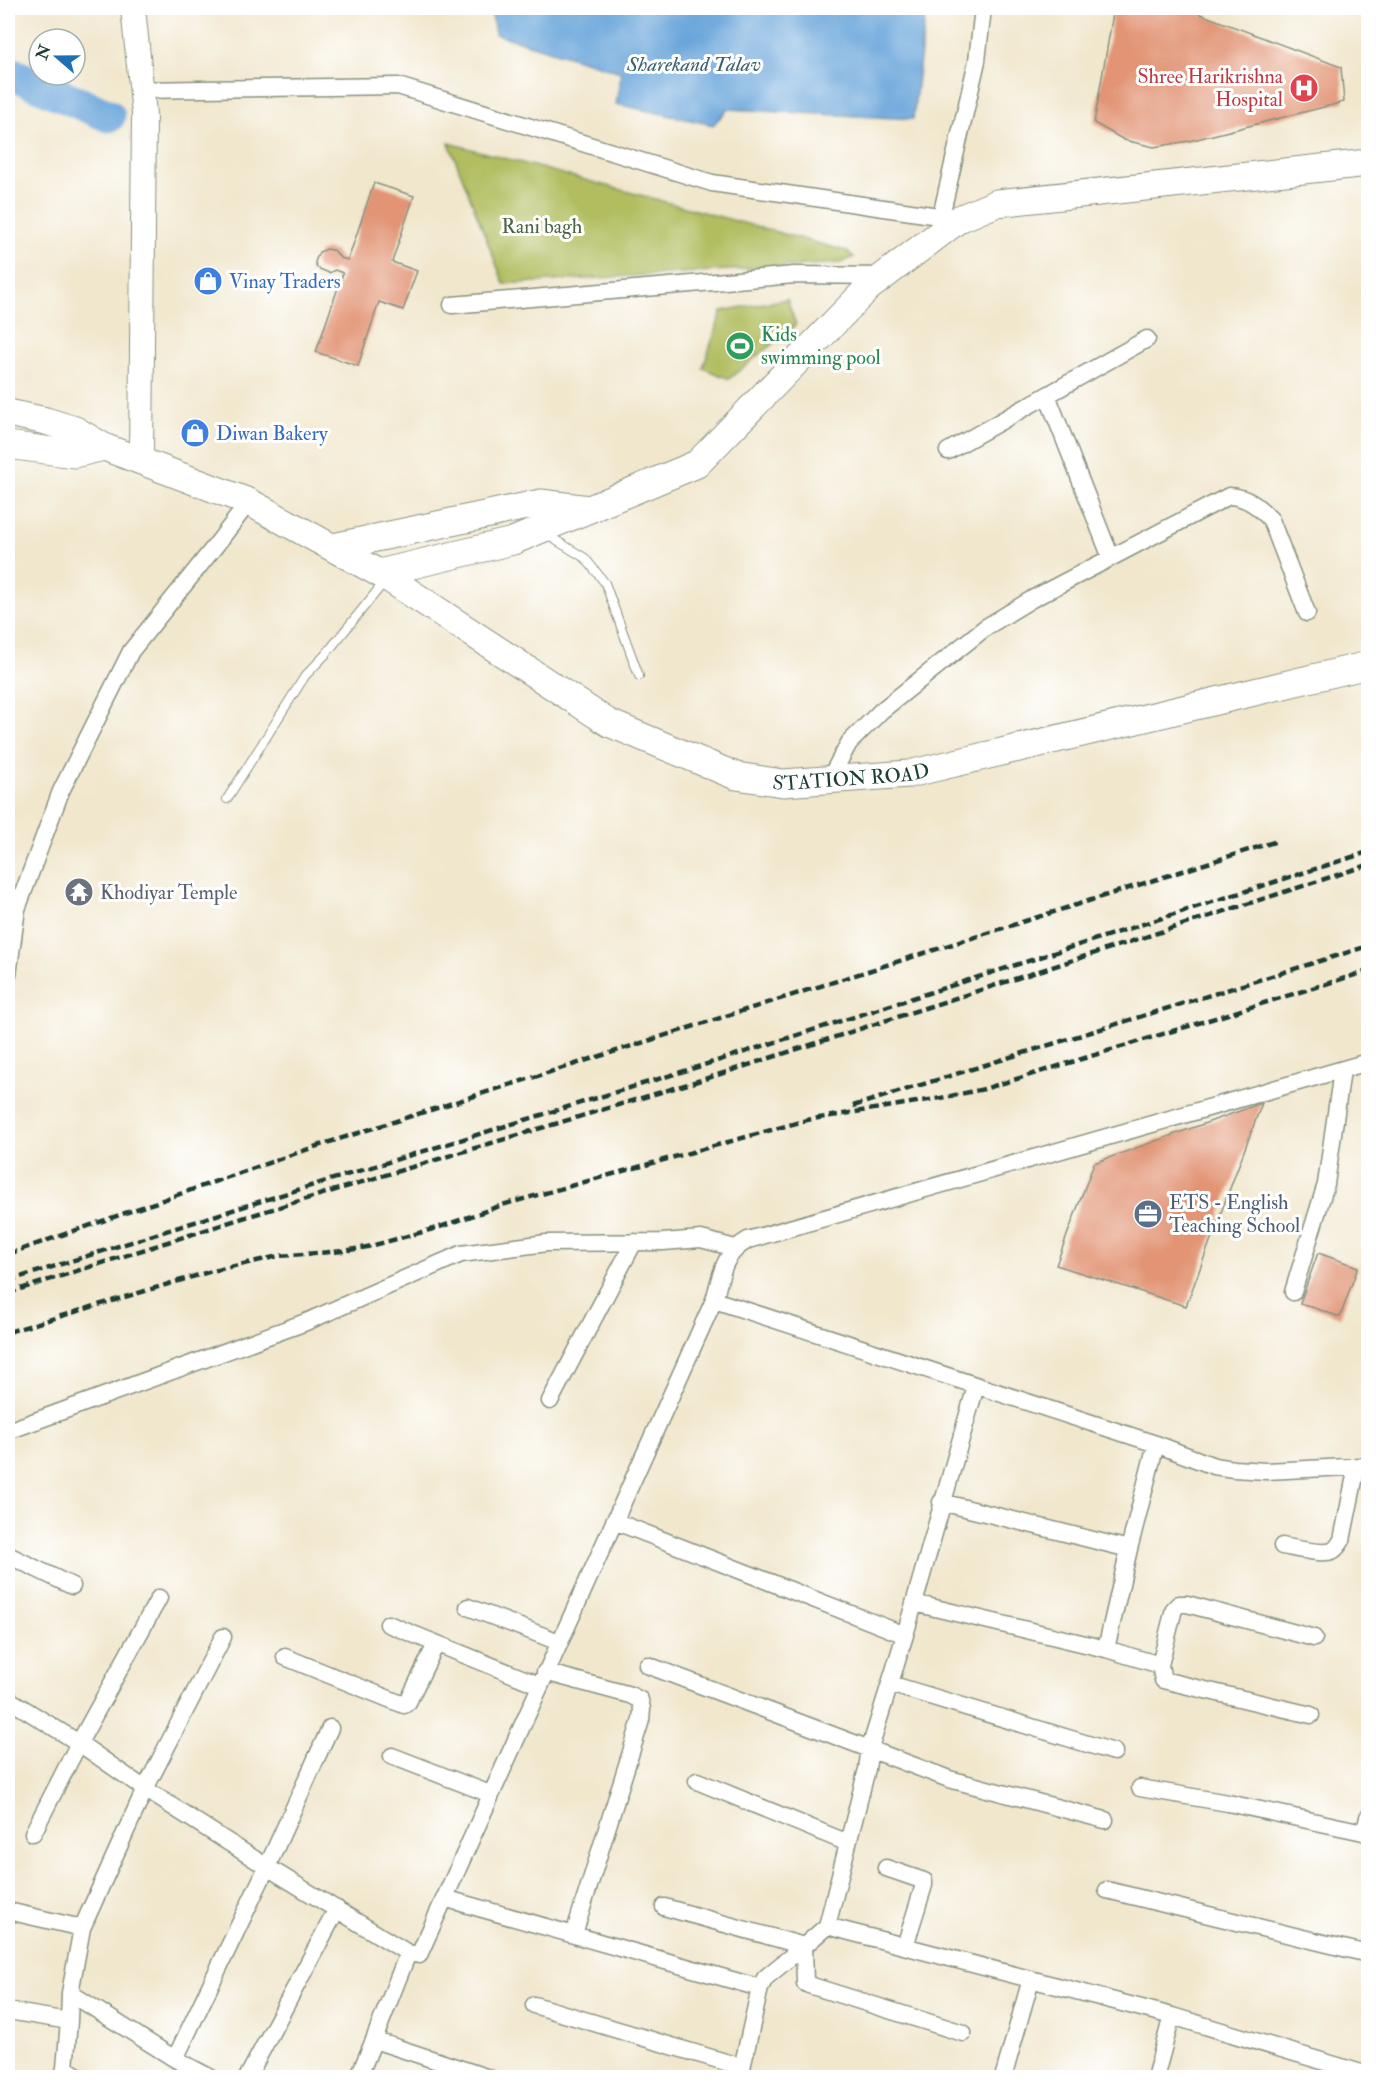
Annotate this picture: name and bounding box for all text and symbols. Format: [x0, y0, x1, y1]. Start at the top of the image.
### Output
north arrow [27, 27, 87, 87]
text: N [32, 41, 56, 63]
water label: Sharekand Talav [626, 51, 761, 78]
place label: Shree Harikrishna Hospital [1138, 64, 1284, 113]
hospital icon: Shree Harikrishna Hospital [1288, 72, 1320, 104]
park label: Rani bagh [502, 214, 583, 239]
shop icon: Vinay Traders [192, 265, 224, 297]
place label: Vinay Traders [229, 269, 341, 294]
place label: Kids swimming pool [761, 322, 881, 371]
sports icon: Kids swimming pool [724, 330, 756, 362]
shop icon: Diwan Bakery [179, 417, 211, 449]
place label: Diwan Bakery [216, 421, 329, 446]
street label: STATION ROAD [771, 758, 932, 796]
temple icon: Khodiyar Temple [63, 876, 95, 908]
place label: Khodiyar Temple [100, 880, 237, 906]
place label: ETS - English Teaching School [1169, 1190, 1300, 1238]
office icon: ETS - English Teaching School [1132, 1198, 1164, 1230]

